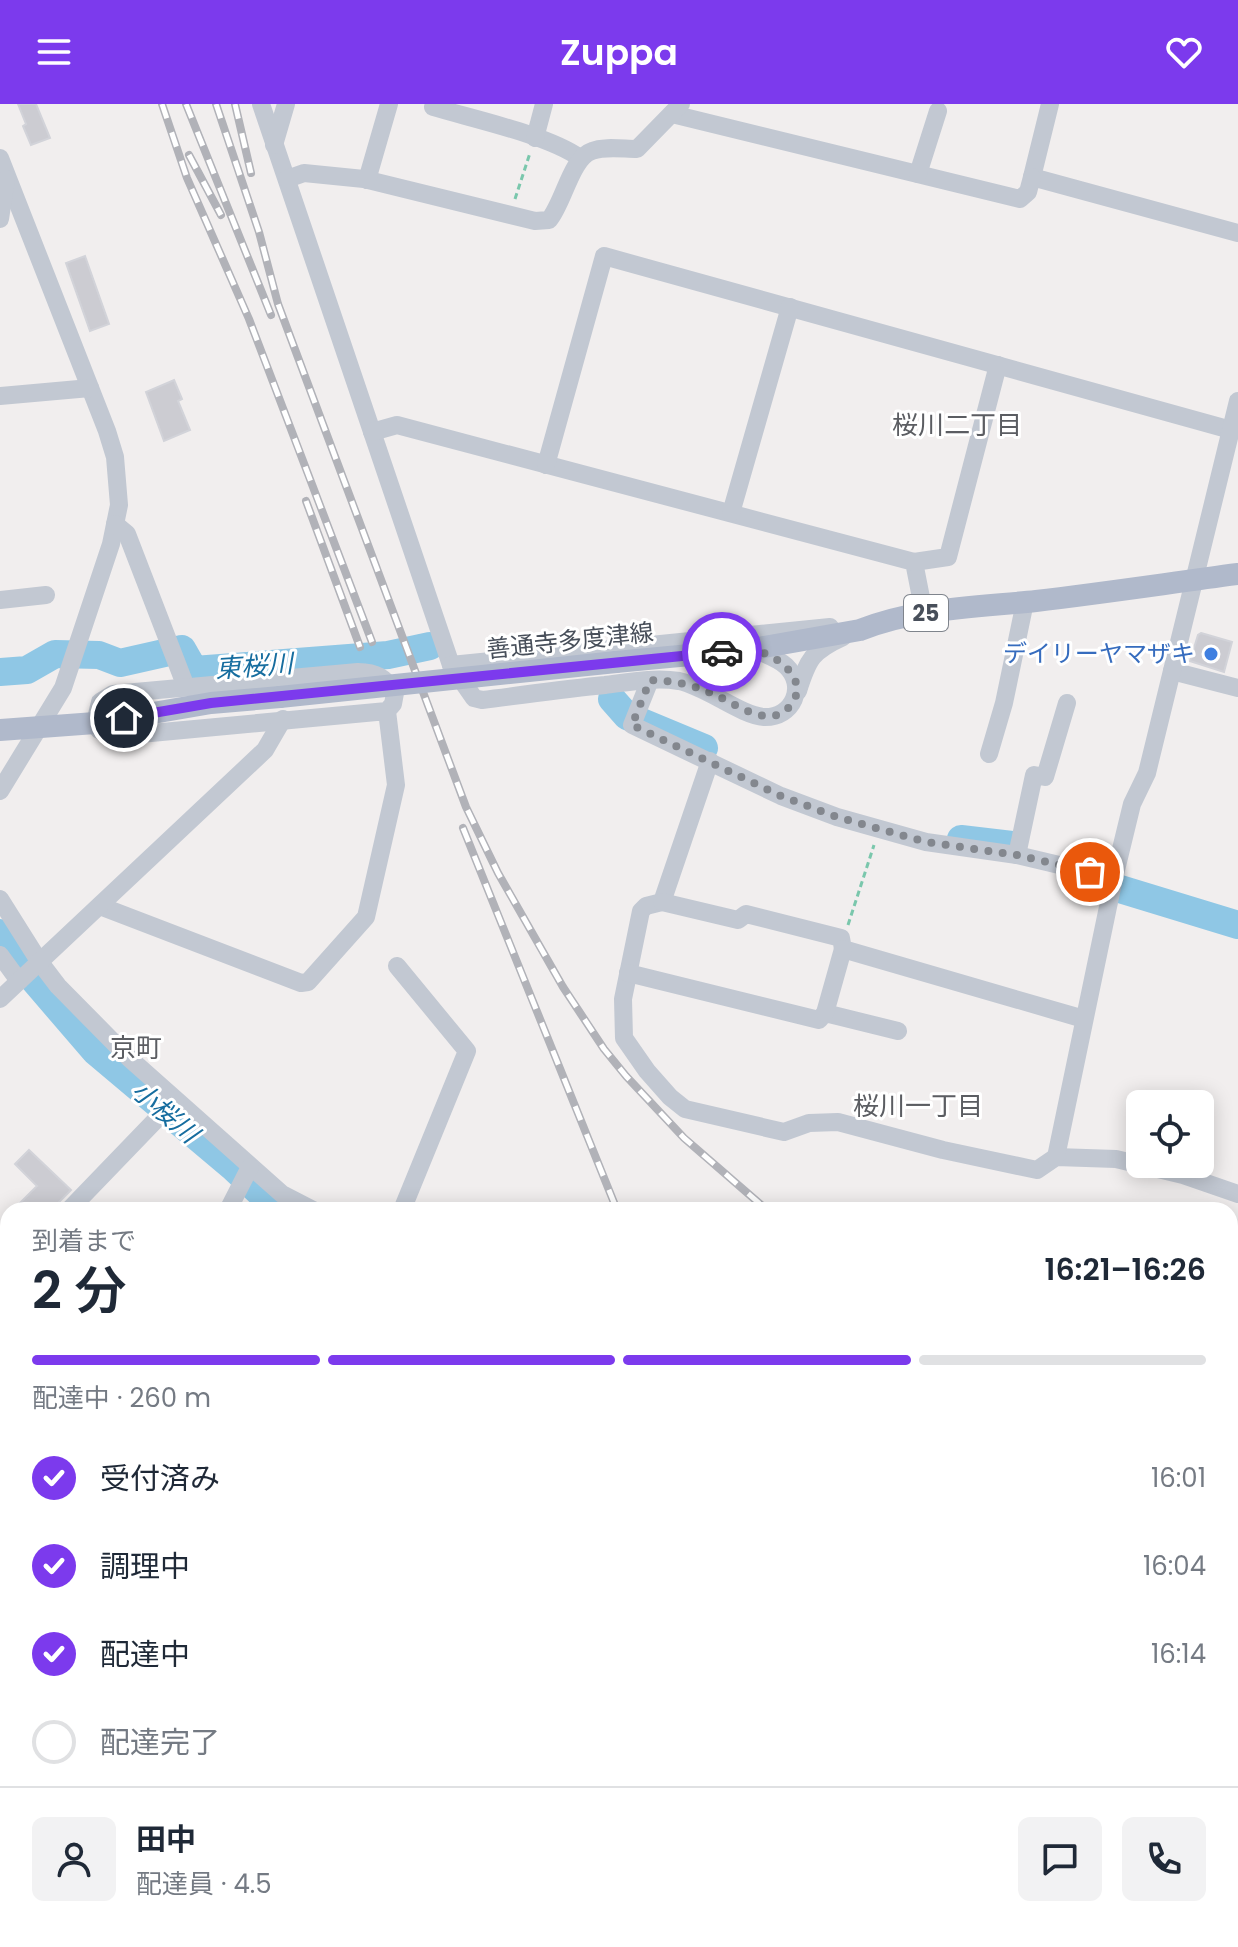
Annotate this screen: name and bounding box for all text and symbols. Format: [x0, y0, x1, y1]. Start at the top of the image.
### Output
text: Zuppa [560, 27, 678, 78]
icon: menu [32, 30, 76, 74]
icon: heart [1162, 30, 1206, 74]
district label: 桜川二丁目 [892, 407, 1022, 443]
road number: 25 [904, 595, 948, 631]
courier [682, 612, 762, 692]
street label: 善通寺多度津線 [485, 615, 655, 666]
icon: car [700, 630, 744, 674]
place label: デイリーヤマザキ [1003, 637, 1195, 670]
water label: 東桜川 [214, 645, 297, 687]
marker: デイリーヤマザキ [1202, 645, 1220, 663]
pin [90, 684, 158, 752]
icon: home [102, 696, 146, 740]
pin [1056, 838, 1124, 906]
icon: bag [1068, 850, 1112, 894]
district label: 京町 [110, 1030, 162, 1066]
water label: 小桜川 [124, 1073, 209, 1153]
district label: 桜川一丁目 [853, 1088, 983, 1124]
map controls [1126, 1090, 1214, 1178]
button: locate [1126, 1090, 1214, 1178]
text: 到着まで [32, 1223, 136, 1259]
text: 16:21–16:26 [1045, 1248, 1206, 1291]
text: 2 分 [32, 1254, 126, 1327]
text: 配達中 · 260 m [32, 1380, 211, 1416]
icon: check [32, 1456, 76, 1500]
text: 受付済み [100, 1457, 220, 1500]
text: 16:01 [1151, 1460, 1206, 1496]
icon: check [32, 1544, 76, 1588]
text: 調理中 [100, 1545, 190, 1588]
text: 16:04 [1143, 1548, 1206, 1584]
icon: check [32, 1632, 76, 1676]
text: 配達中 [100, 1633, 190, 1676]
text: 16:14 [1151, 1636, 1206, 1672]
text: 配達完了 [100, 1721, 220, 1764]
button: person [32, 1817, 116, 1901]
button: chat [1018, 1817, 1102, 1901]
button: phone [1122, 1817, 1206, 1901]
text: 田中 [136, 1818, 196, 1861]
text: 配達員 · 4.5 [136, 1866, 272, 1902]

